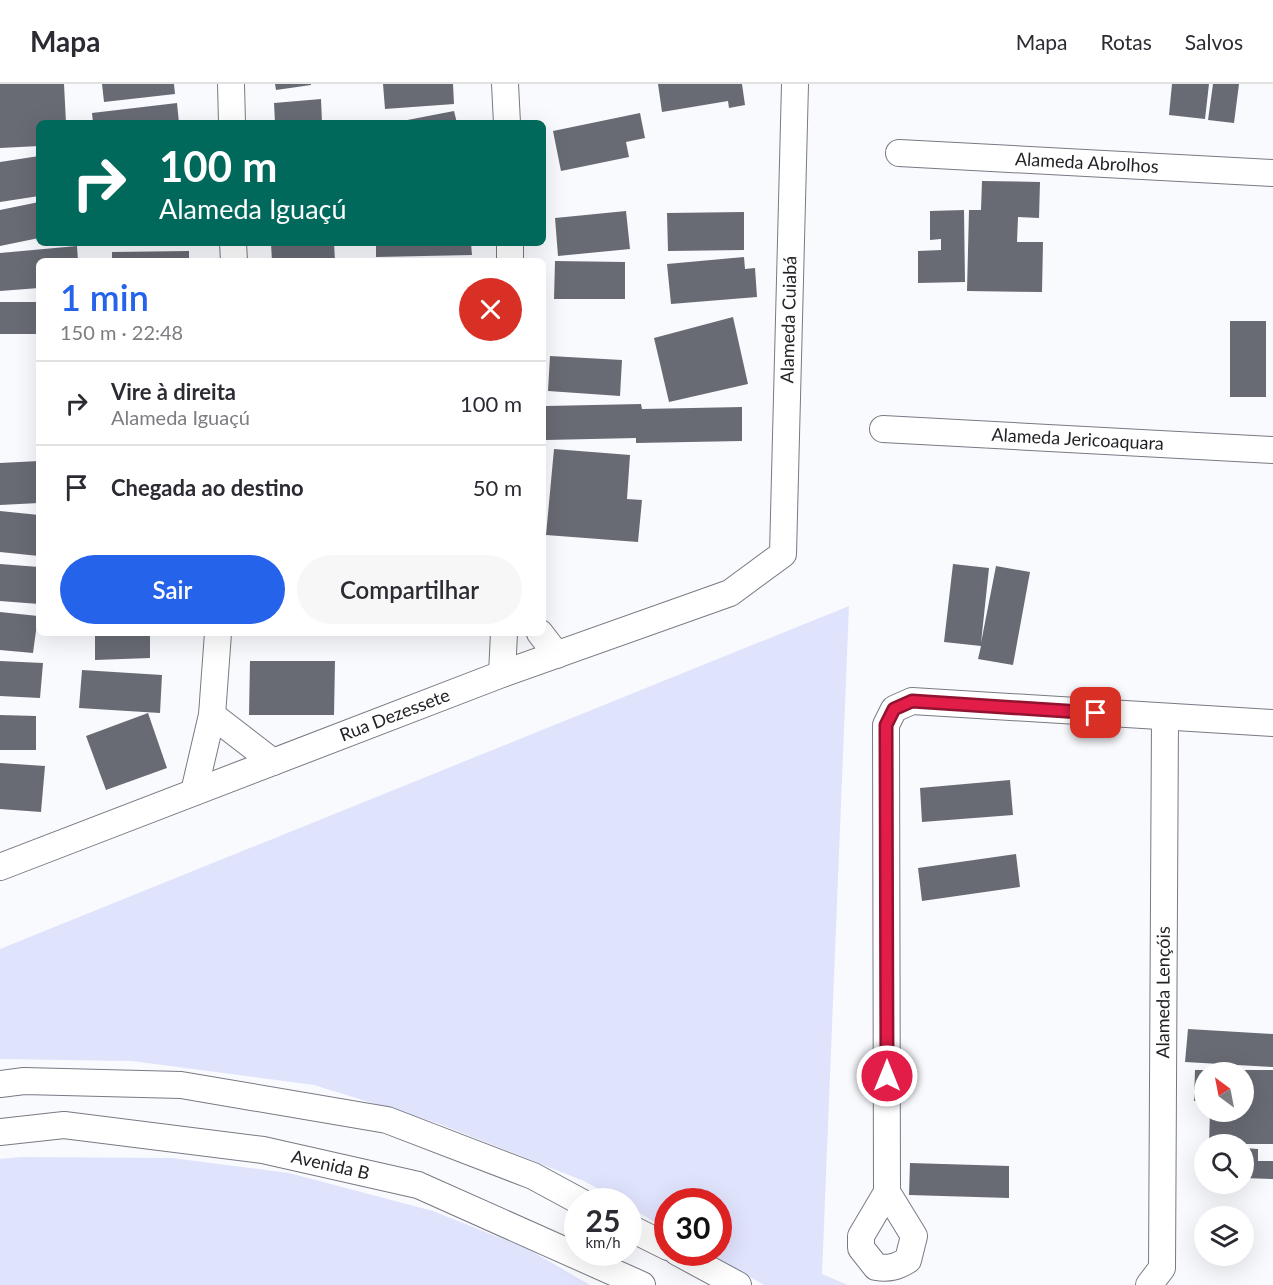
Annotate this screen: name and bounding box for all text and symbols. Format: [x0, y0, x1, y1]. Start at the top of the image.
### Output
text: Mapa [30, 24, 100, 58]
text: Mapa [1016, 29, 1068, 54]
text: Rotas [1101, 29, 1152, 54]
text: Salvos [1185, 29, 1243, 54]
text: 100 m [159, 141, 277, 191]
icon: right [60, 144, 138, 222]
street label: Alameda Abrolhos [1014, 147, 1159, 177]
text: Alameda Iguaçú [159, 192, 347, 225]
street label: Alameda Cuiabá [775, 256, 801, 384]
text: 1 min [60, 275, 149, 319]
button: close [459, 278, 522, 341]
text: 150 m · 22:48 [60, 320, 183, 344]
text: Vire à direita [111, 378, 236, 405]
icon: right [60, 387, 93, 420]
text: 100 m [460, 390, 522, 417]
text: Alameda Iguaçú [111, 405, 250, 429]
street label: Alameda Jericoaquara [991, 423, 1165, 454]
icon: arrive [60, 471, 93, 504]
text: Chegada ao destino [111, 474, 304, 501]
text: 50 m [473, 474, 522, 501]
button: Sair [60, 555, 285, 624]
button: Compartilhar [297, 555, 522, 624]
street label: Rua Dezessete [336, 683, 453, 745]
pin [1070, 687, 1121, 738]
icon: arrive [1079, 696, 1112, 729]
street label: Alameda Lençóis [1151, 926, 1174, 1059]
position arrow [855, 1044, 919, 1108]
north arrow [1194, 1062, 1254, 1122]
map controls [1194, 1062, 1254, 1266]
button: search [1194, 1134, 1254, 1194]
street label: Avenida B [289, 1145, 372, 1184]
speed limit sign: 30 [654, 1188, 732, 1266]
text: 25 [586, 1202, 620, 1238]
button: layers [1194, 1206, 1254, 1266]
text: km/h [585, 1233, 621, 1251]

